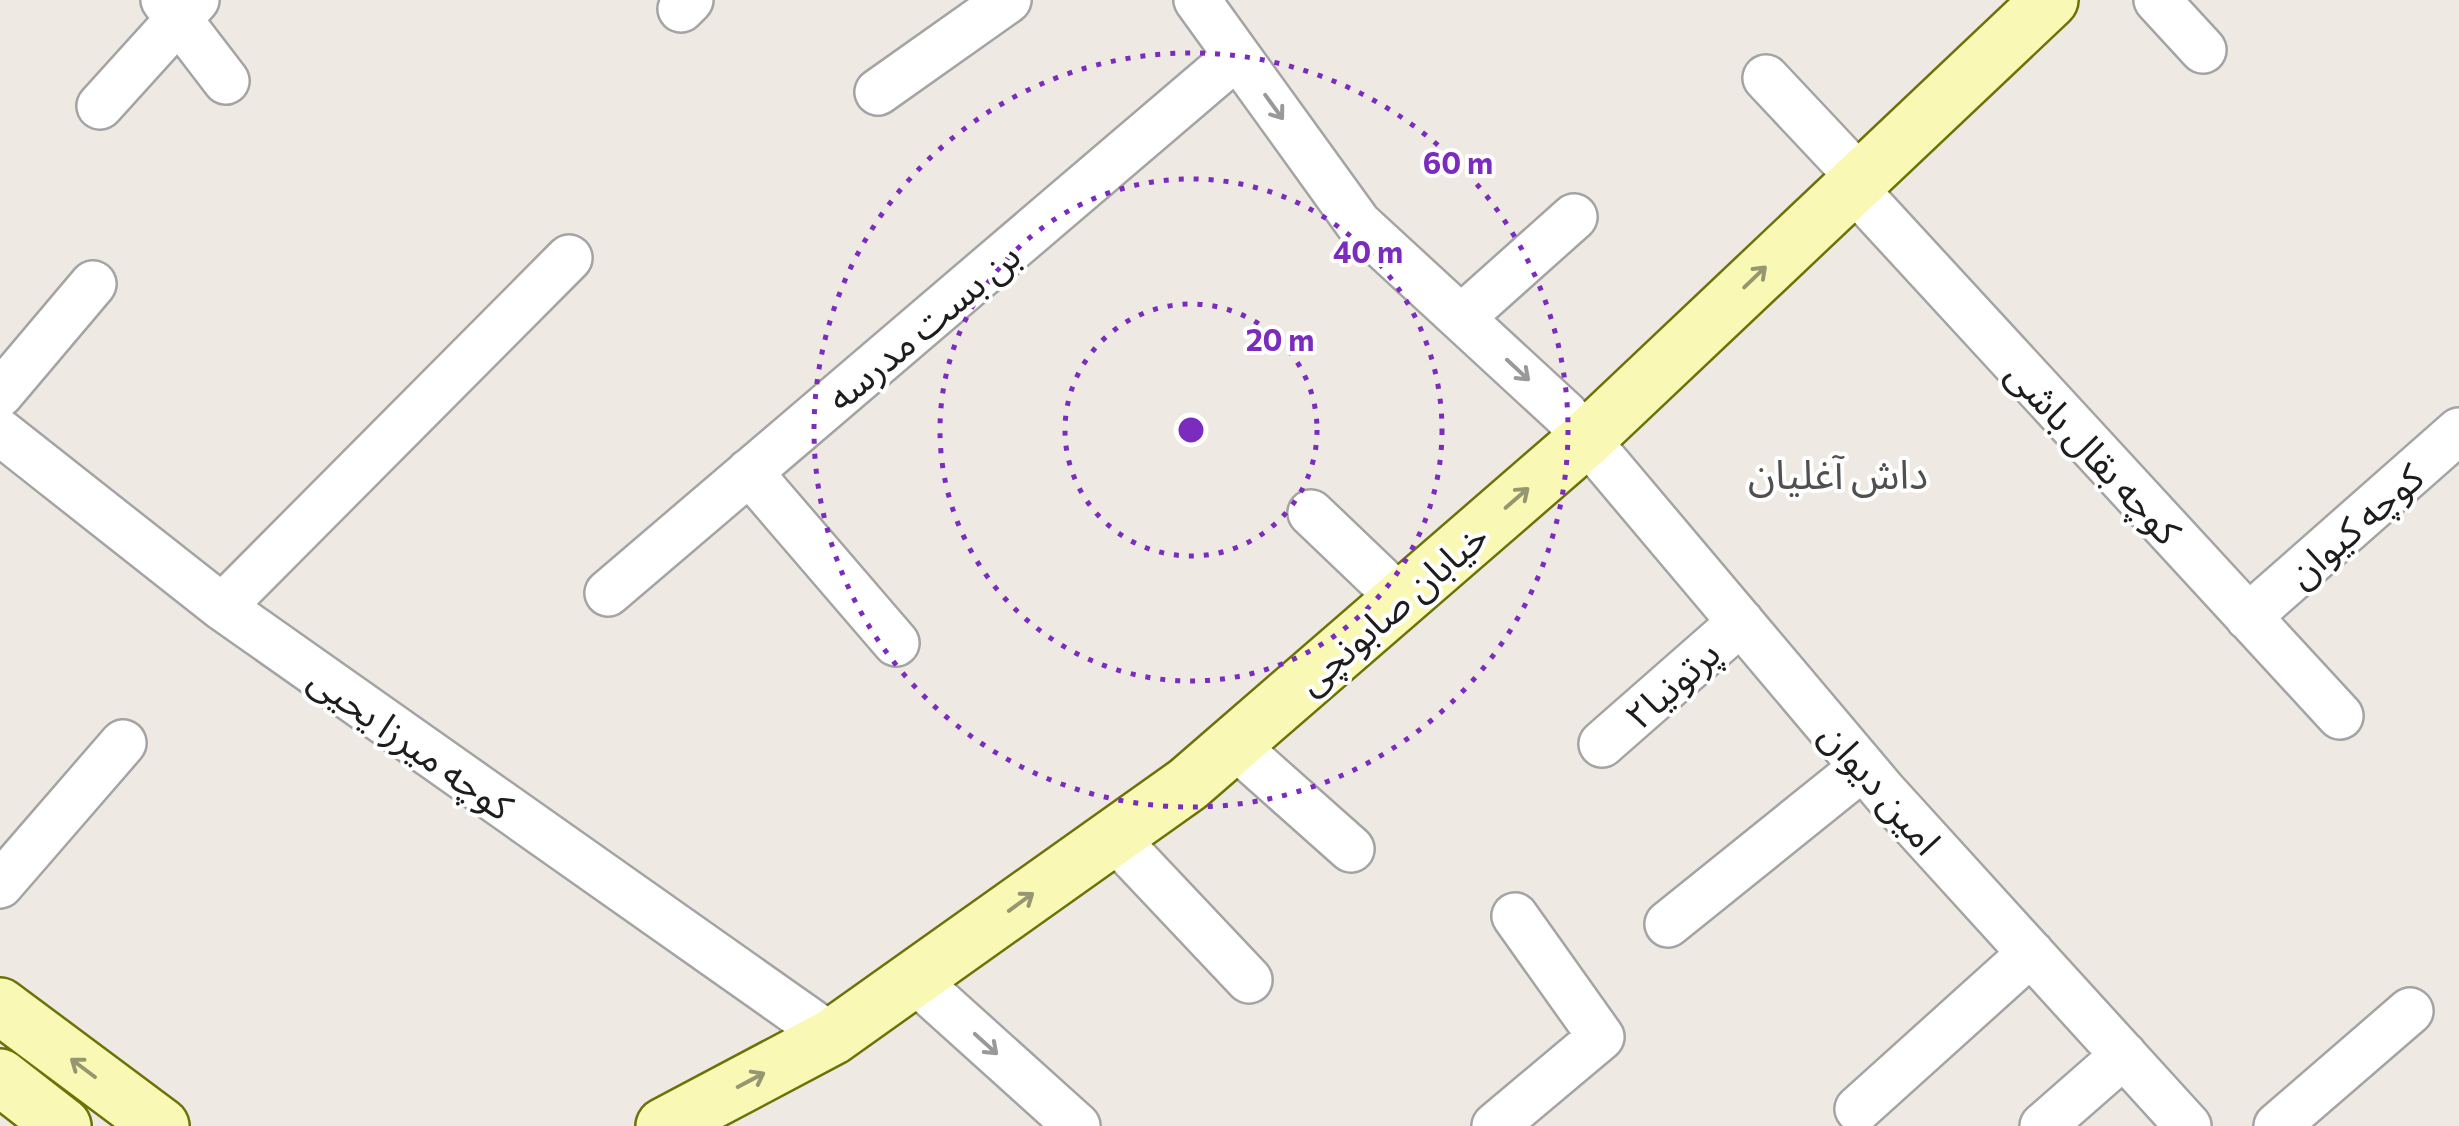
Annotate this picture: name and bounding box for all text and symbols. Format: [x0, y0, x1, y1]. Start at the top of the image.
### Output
one-way arrow [1263, 93, 1284, 121]
text: 60 m [1423, 143, 1493, 180]
street label: بن بست مدرسه [816, 231, 1029, 420]
text: 40 m [1333, 232, 1403, 269]
one-way arrow [1742, 266, 1767, 289]
text: 20 m [1246, 320, 1314, 357]
street label: کوچه بقال باشی [1996, 349, 2193, 556]
one-way arrow [1504, 358, 1530, 382]
centre of rings [1173, 412, 1209, 448]
district label: داش آغلیان [1748, 448, 1928, 498]
street label: کوچه کیوان [2276, 451, 2435, 598]
one-way arrow [1504, 487, 1529, 510]
street label: خیابان صابونچی [1286, 511, 1498, 705]
street label: پرتونیا۲ [1614, 628, 1730, 740]
street label: کوچه میرزا یحیی [299, 654, 524, 832]
street label: امین دیوان [1811, 711, 1952, 864]
one-way arrow [1007, 892, 1035, 913]
one-way arrow [973, 1032, 998, 1055]
one-way arrow [70, 1057, 97, 1078]
one-way arrow [735, 1070, 765, 1090]

